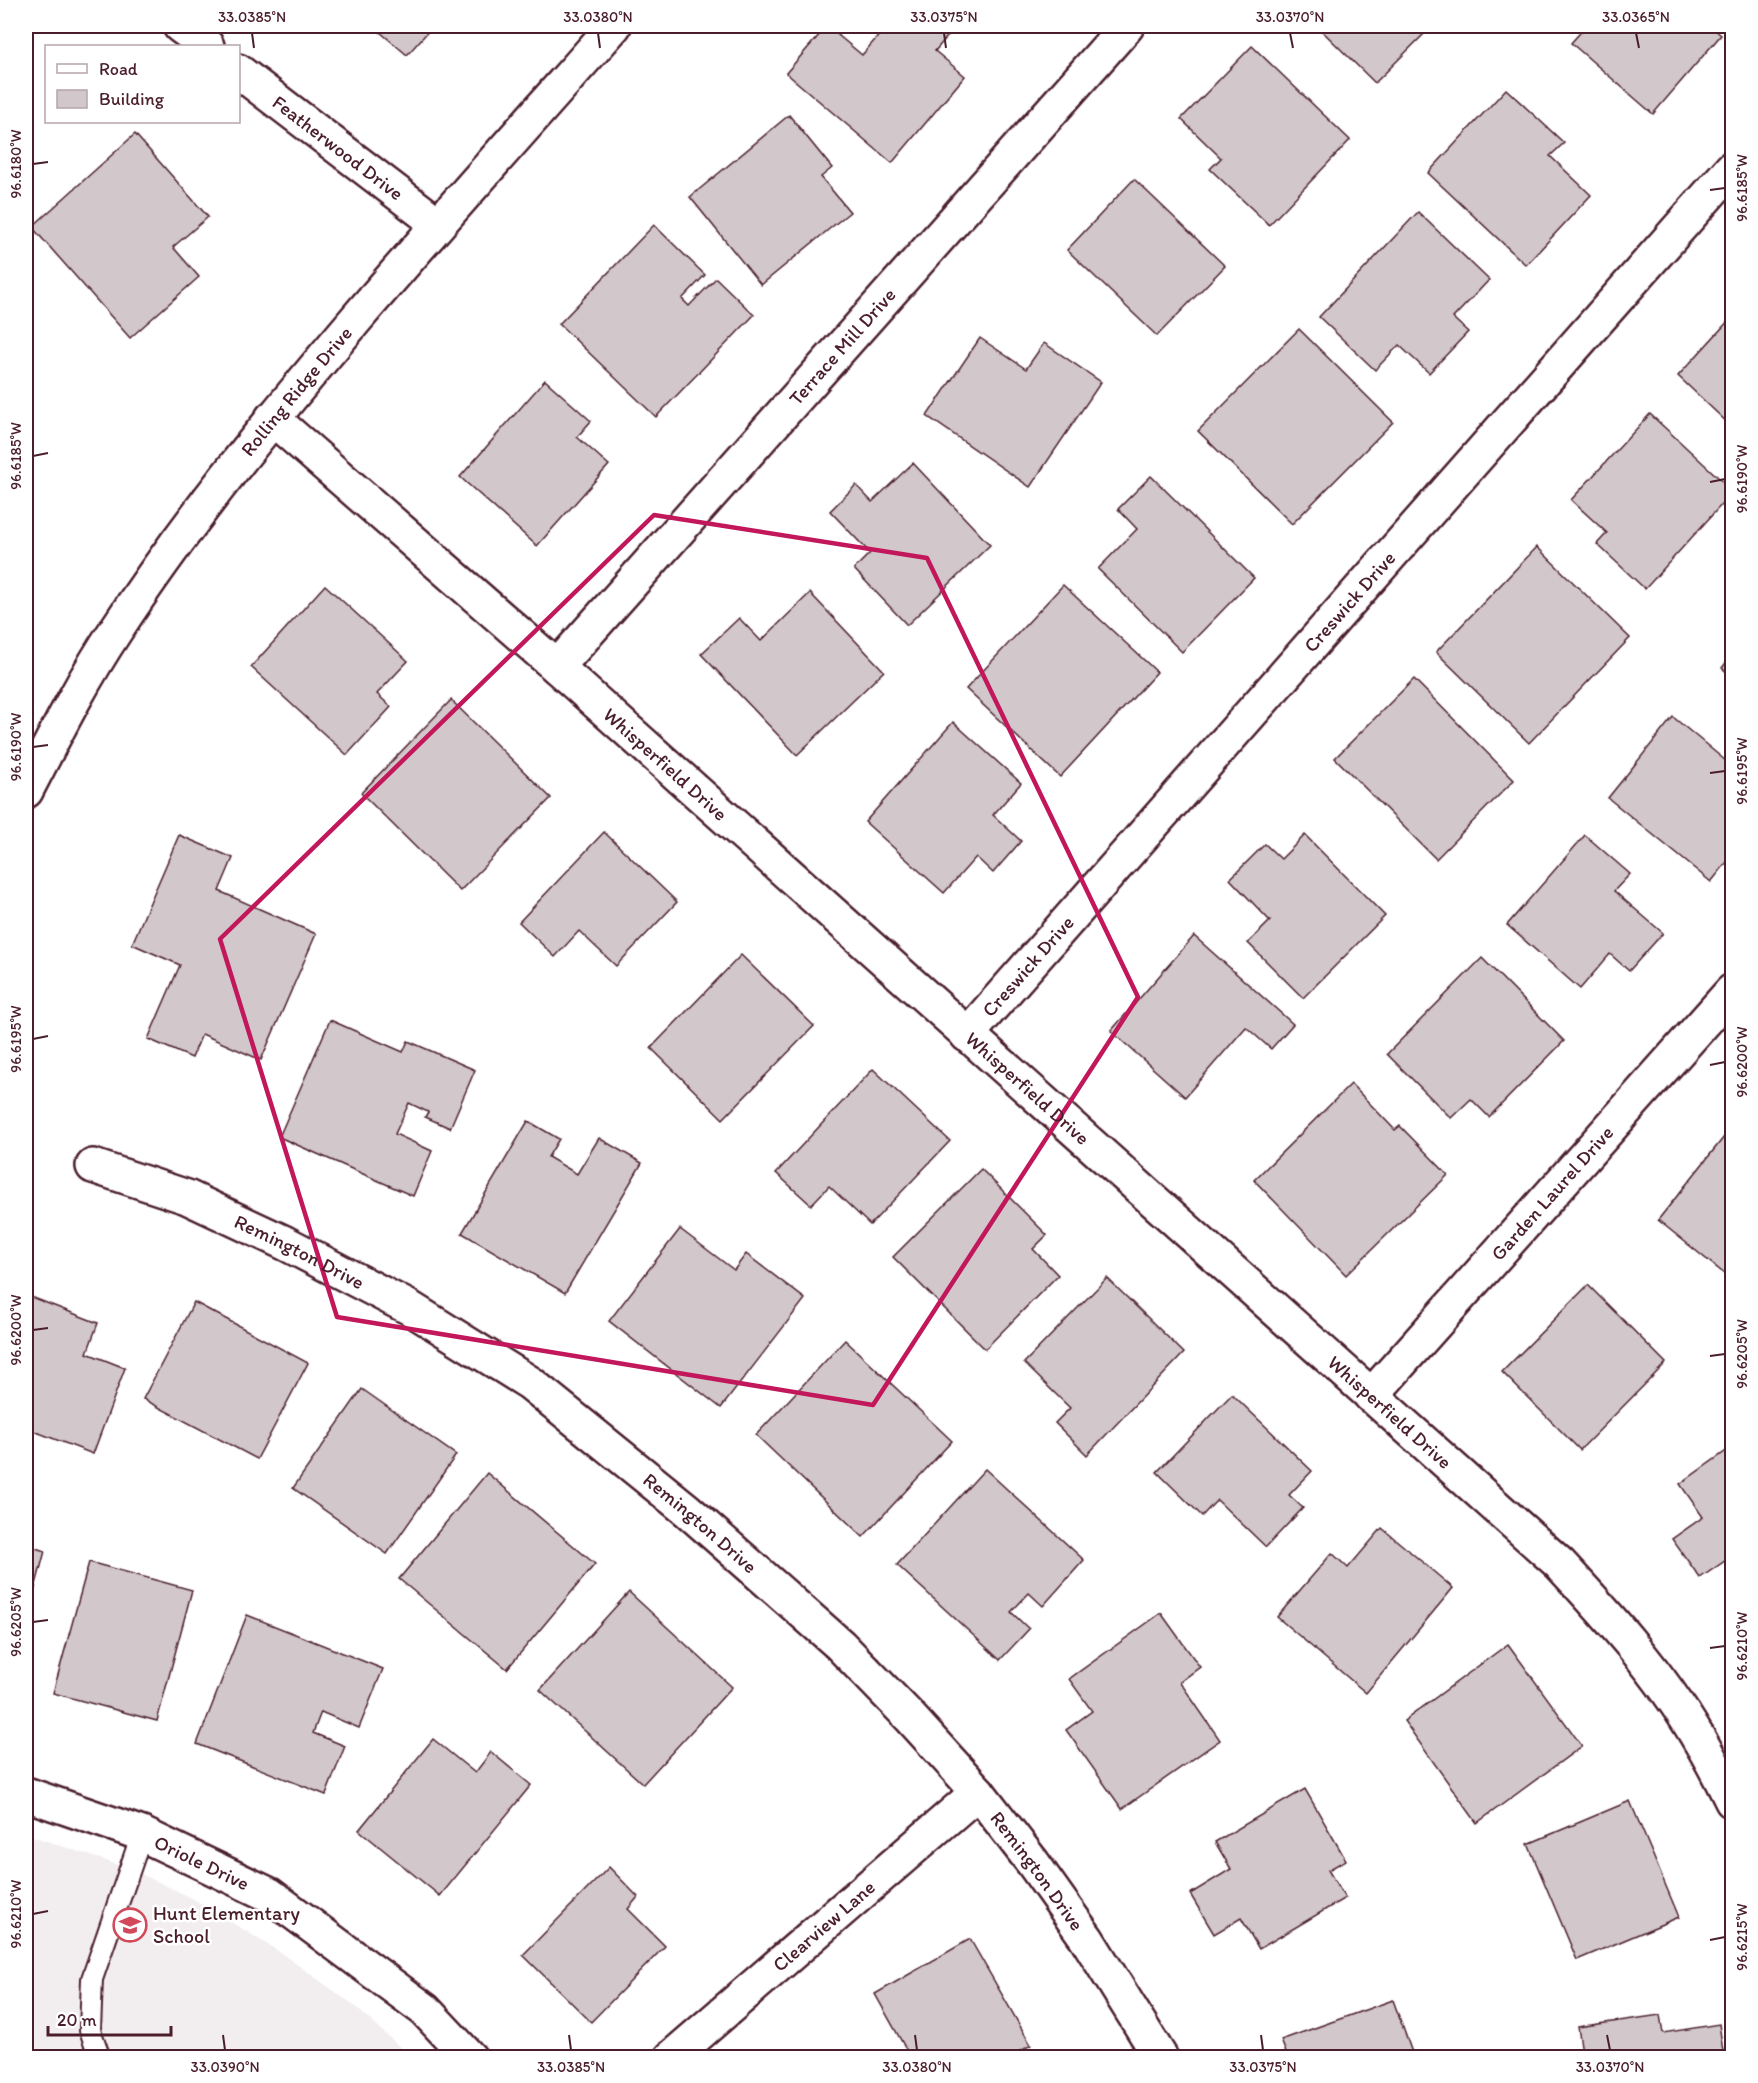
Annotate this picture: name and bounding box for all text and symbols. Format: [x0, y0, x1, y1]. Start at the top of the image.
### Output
text: 33.0385°N [218, 8, 286, 26]
text: 33.0380°N [563, 8, 633, 26]
text: 33.0375°N [910, 8, 978, 26]
text: 33.0370°N [1256, 8, 1324, 26]
text: 33.0365°N [1602, 8, 1670, 26]
legend [45, 45, 240, 123]
text: Road [99, 58, 138, 80]
text: Building [99, 88, 165, 110]
street label: Featherwood Drive [268, 90, 408, 205]
text: 96.6180°W [7, 129, 25, 199]
text: 96.6185°W [1733, 154, 1751, 222]
street label: Terrace Mill Drive [784, 283, 901, 410]
street label: Rolling Ridge Drive [235, 321, 357, 461]
text: 96.6185°W [7, 422, 25, 490]
text: 96.6190°W [1733, 444, 1751, 513]
street label: Creswick Drive [1298, 546, 1400, 657]
street label: Whisperfield Drive [598, 702, 733, 826]
text: 96.6190°W [7, 712, 25, 781]
text: 96.6195°W [1733, 737, 1751, 805]
street label: Creswick Drive [977, 910, 1079, 1022]
text: 96.6195°W [7, 1005, 25, 1073]
street label: Whisperfield Drive [961, 1026, 1095, 1150]
text: 96.6200°W [1733, 1026, 1751, 1098]
street label: Garden Laurel Drive [1486, 1121, 1618, 1265]
street label: Remington Drive [231, 1209, 369, 1294]
text: 96.6200°W [7, 1294, 25, 1366]
text: 96.6205°W [1733, 1319, 1751, 1389]
street label: Whisperfield Drive [1323, 1350, 1457, 1474]
street label: Remington Drive [638, 1467, 762, 1578]
text: 96.6205°W [7, 1587, 25, 1657]
text: 96.6210°W [1733, 1611, 1751, 1680]
street label: Remington Drive [985, 1806, 1089, 1935]
street label: Oriole Drive [150, 1830, 253, 1895]
street label: Clearview Lane [768, 1875, 880, 1977]
text: 96.6210°W [7, 1879, 25, 1948]
place label: Hunt Elementary School [153, 1901, 300, 1948]
text: 96.6215°W [1733, 1903, 1751, 1971]
school or university icon: Hunt Elementary School [112, 1907, 148, 1943]
scale bar [48, 1999, 171, 2037]
text: 20 m [57, 2009, 97, 2031]
text: 33.0390°N [190, 2058, 260, 2076]
text: 33.0385°N [537, 2058, 605, 2076]
text: 33.0380°N [882, 2058, 952, 2076]
text: 33.0375°N [1229, 2058, 1297, 2076]
text: 33.0370°N [1576, 2058, 1644, 2076]

